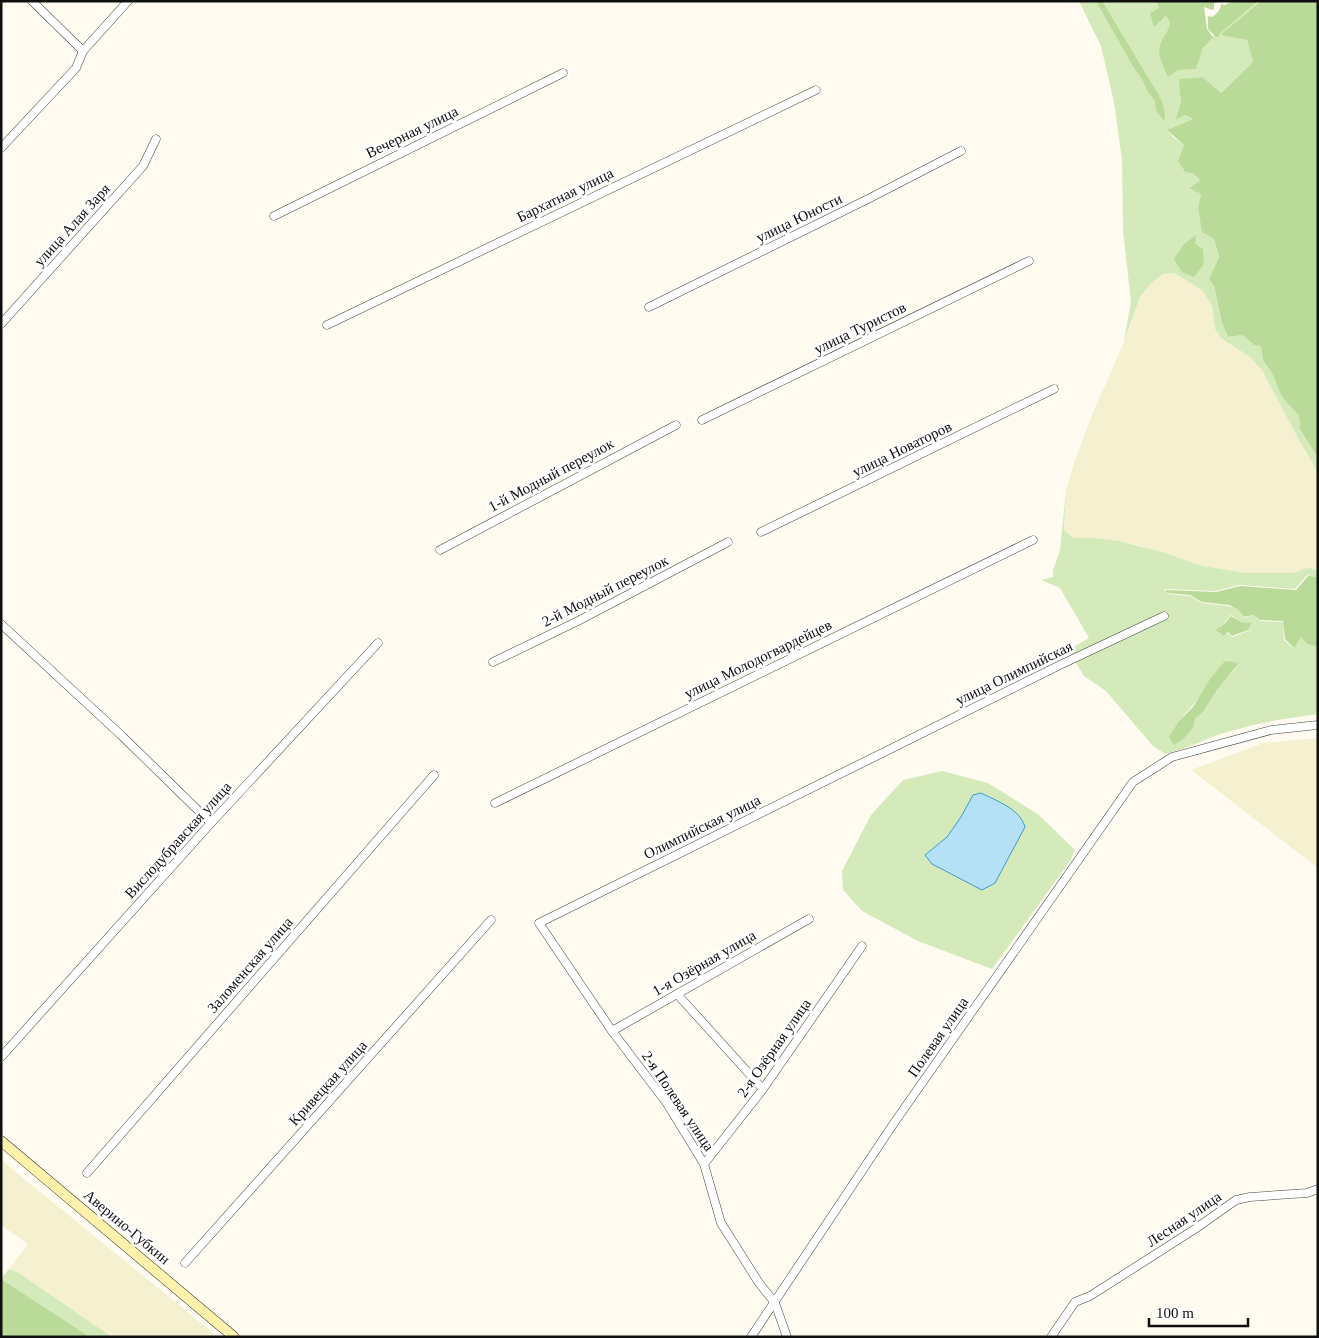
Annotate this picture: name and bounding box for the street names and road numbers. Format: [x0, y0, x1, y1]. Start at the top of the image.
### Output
street label: Вечерная улица [363, 103, 461, 161]
street label: Бархатная улица [514, 165, 616, 225]
street label: улица Алая Заря [31, 181, 113, 269]
street label: улица Юности [754, 190, 844, 246]
street label: улица Туристов [812, 299, 908, 357]
street label: улица Новаторов [850, 418, 954, 480]
street label: 1-й Модный переулок [486, 435, 617, 515]
street label: 2-й Модный переулок [539, 552, 671, 630]
street label: улица Молодогвардейцев [682, 616, 834, 702]
street label: улица Олимпийская [953, 638, 1075, 708]
street label: Вислодубравская улица [122, 778, 235, 901]
street label: Олимпийская улица [641, 792, 763, 862]
street label: Заломенская улица [204, 914, 296, 1016]
street label: 1-я Озёрная улица [650, 927, 759, 999]
street label: Полевая улица [905, 994, 972, 1080]
street label: 2-я Озёрная улица [734, 995, 814, 1100]
street label: Кривецкая улица [286, 1037, 371, 1129]
street label: 2-я Полевая улица [639, 1048, 717, 1154]
street label: Аверино-Губкин [81, 1187, 173, 1267]
street label: Лесная улица [1144, 1188, 1224, 1250]

